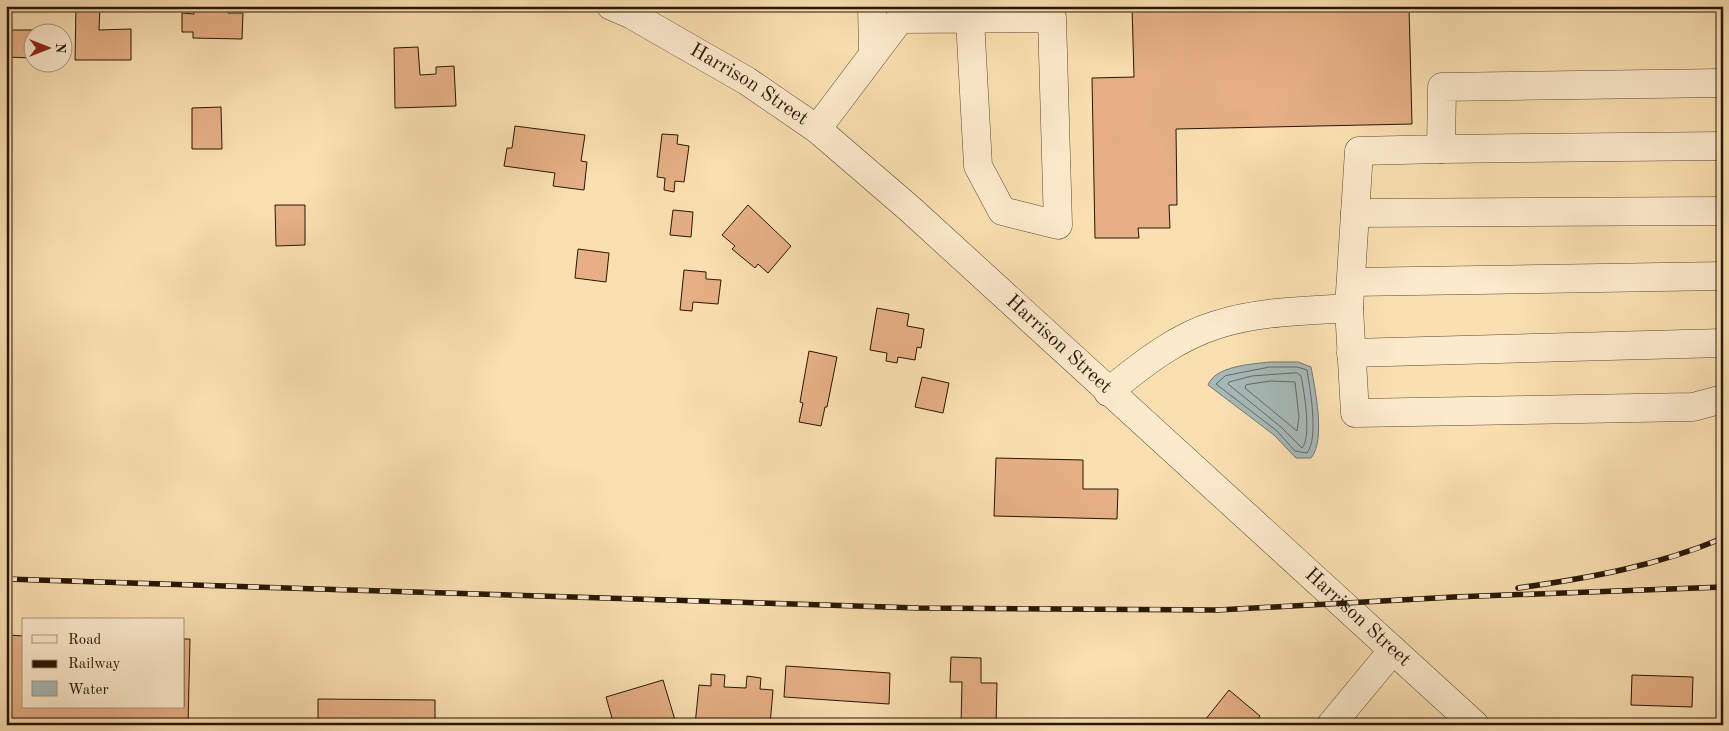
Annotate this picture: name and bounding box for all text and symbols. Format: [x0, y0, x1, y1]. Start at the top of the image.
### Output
north arrow [22, 22, 72, 72]
street label: Harrison Street [686, 40, 811, 130]
text: N [53, 43, 67, 54]
street label: Harrison Street [1002, 291, 1115, 398]
street label: Harrison Street [1301, 565, 1414, 671]
legend [22, 618, 185, 708]
text: Road [68, 633, 102, 648]
text: Railway [68, 657, 121, 672]
text: Water [68, 683, 109, 698]

